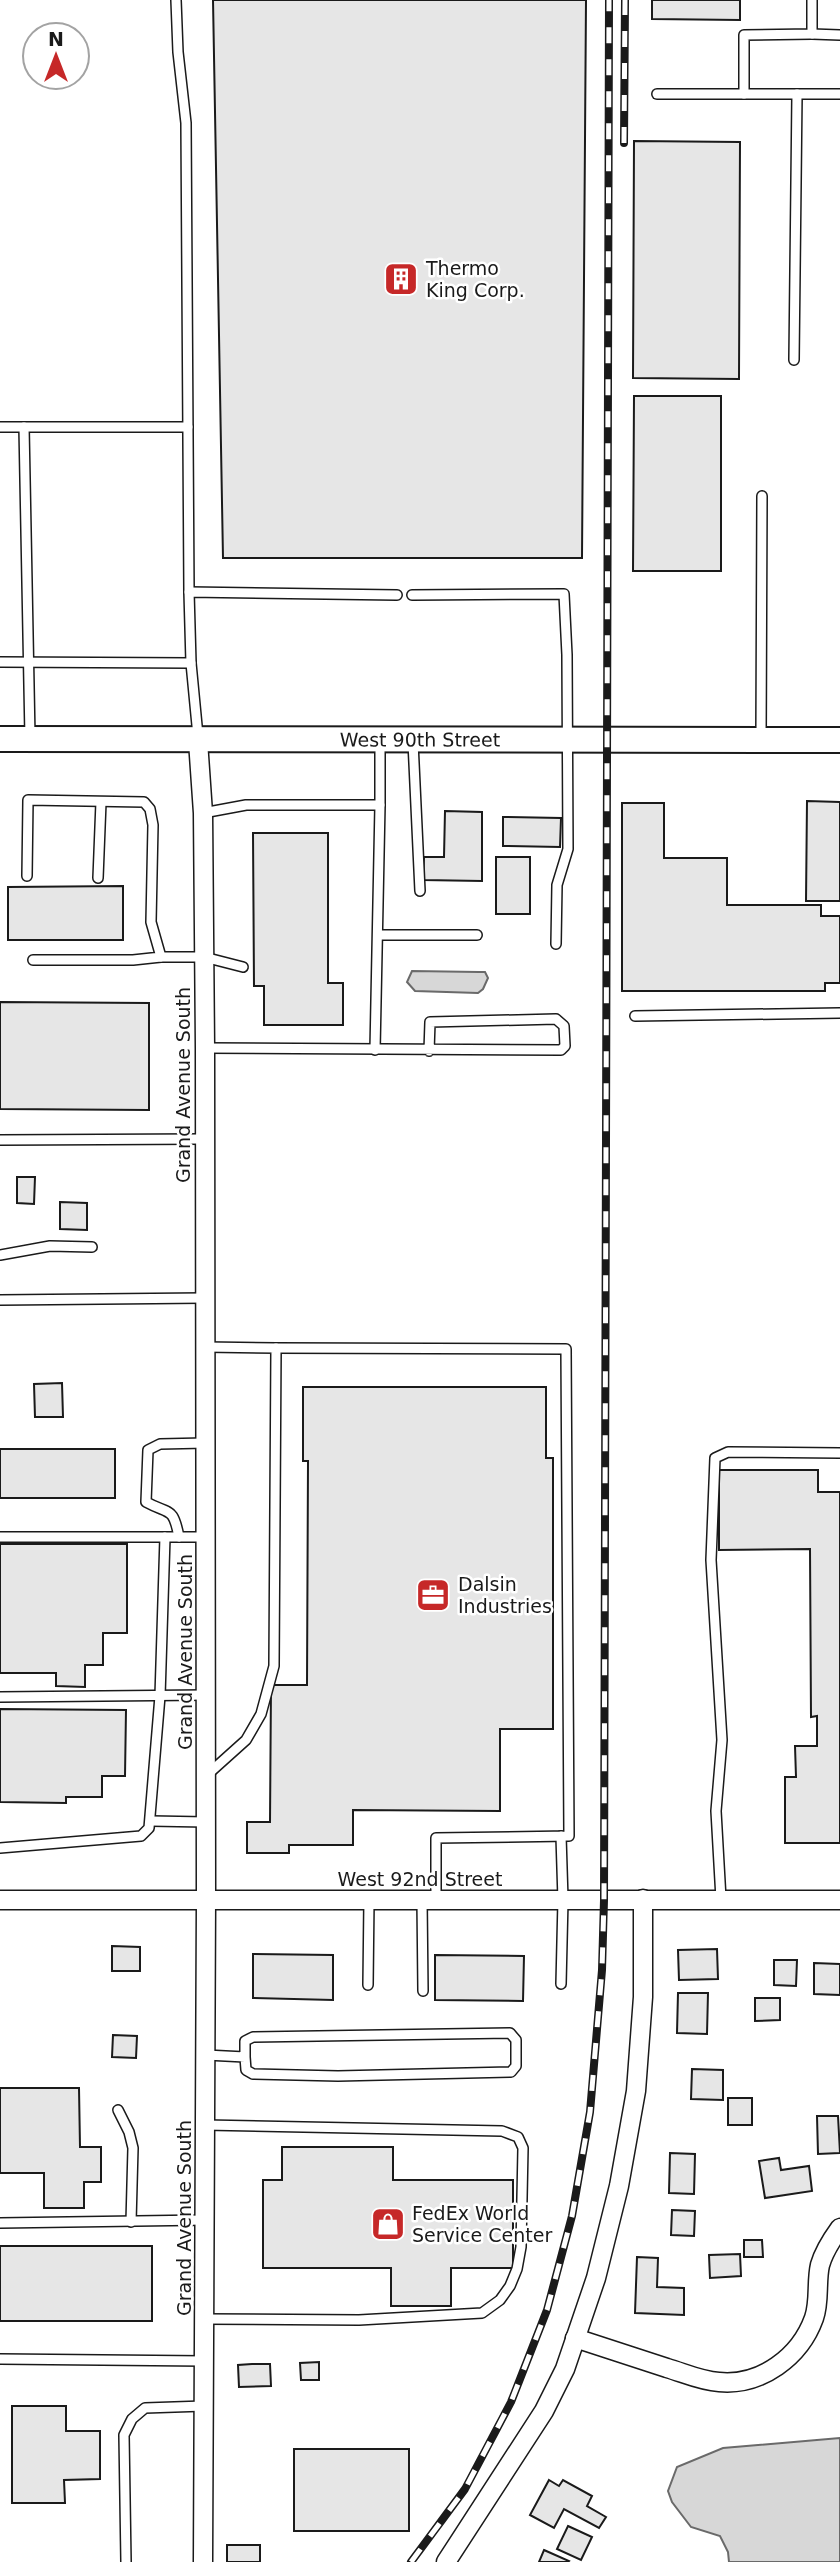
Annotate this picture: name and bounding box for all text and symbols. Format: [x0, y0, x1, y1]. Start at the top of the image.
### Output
north arrow [21, 21, 91, 91]
text: N [48, 28, 64, 50]
place label: Thermo King Corp. [425, 257, 525, 301]
building icon: Thermo King Corp. [382, 260, 420, 298]
street label: West 90th Street [340, 728, 500, 751]
street label: Grand Avenue South [172, 987, 194, 1183]
street label: Grand Avenue South [174, 1554, 196, 1750]
place label: Dalsin Industries [458, 1573, 552, 1617]
office icon: Dalsin Industries [414, 1576, 452, 1614]
street label: West 92nd Street [338, 1868, 502, 1890]
street label: Grand Avenue South [173, 2120, 195, 2316]
place label: FedEx World Service Center [412, 2202, 552, 2246]
shop icon: FedEx World Service Center [369, 2205, 407, 2243]

